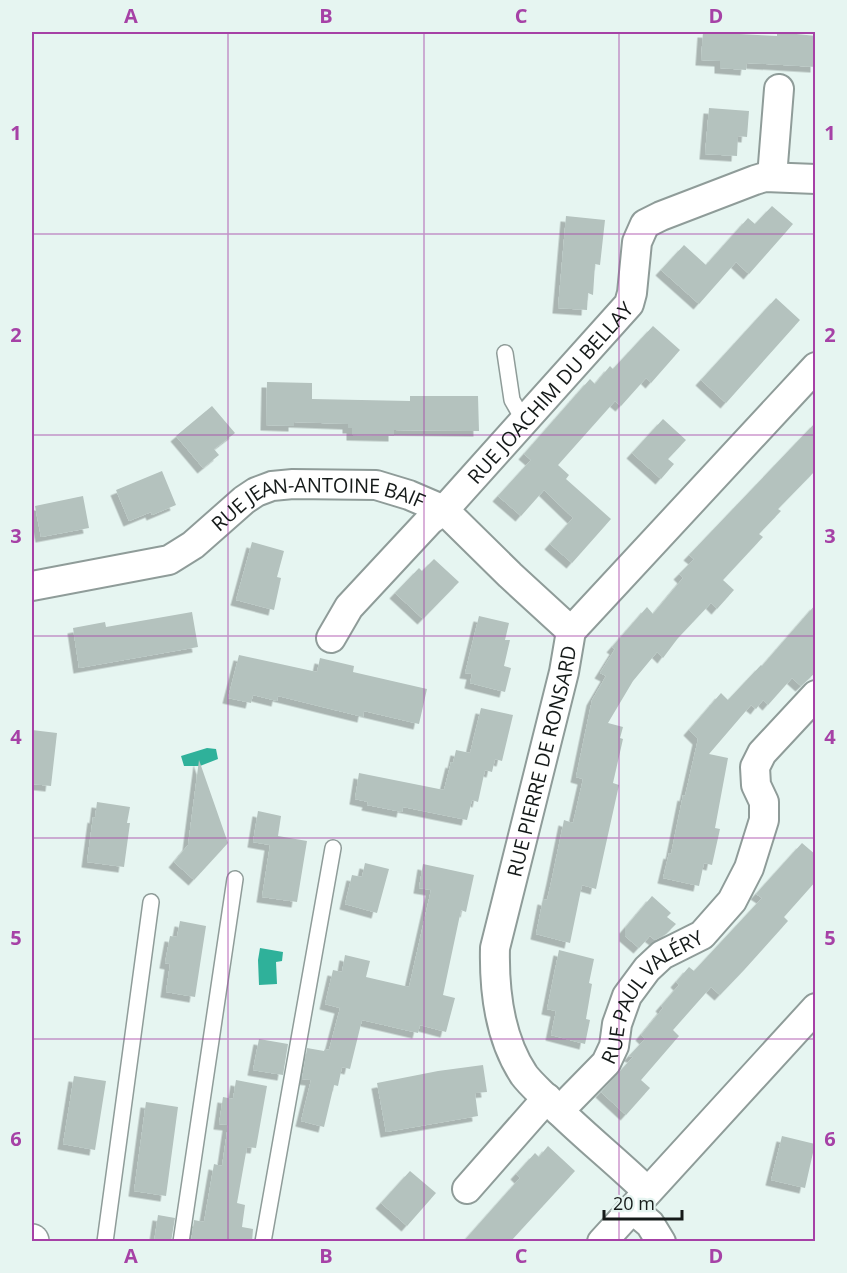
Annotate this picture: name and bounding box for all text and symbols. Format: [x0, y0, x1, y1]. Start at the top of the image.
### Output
text: A [124, 2, 138, 29]
text: B [319, 2, 333, 29]
text: C [515, 2, 528, 29]
text: D [709, 2, 723, 29]
text: 1 [10, 119, 22, 146]
text: 1 [824, 119, 836, 146]
street label: RUE JOACHIM DU BELLAY [461, 295, 639, 489]
text: 2 [10, 321, 22, 348]
text: 2 [824, 321, 836, 348]
street label: RUE JEAN-ANTOINE BAIF [205, 470, 429, 537]
text: 3 [10, 522, 22, 549]
text: 3 [824, 522, 836, 549]
street label: RUE PIERRE DE RONSARD [500, 643, 582, 880]
text: 4 [10, 723, 22, 750]
text: 4 [824, 723, 836, 750]
street label: RUE PAUL VALÉRY [594, 923, 708, 1068]
text: 5 [10, 924, 22, 951]
text: 5 [824, 924, 836, 951]
text: 6 [10, 1125, 22, 1152]
text: 6 [824, 1125, 836, 1152]
scale bar [604, 1183, 682, 1221]
text: 20 m [613, 1191, 655, 1215]
text: A [124, 1242, 138, 1269]
text: B [319, 1242, 333, 1269]
text: C [515, 1242, 528, 1269]
text: D [709, 1242, 723, 1269]

